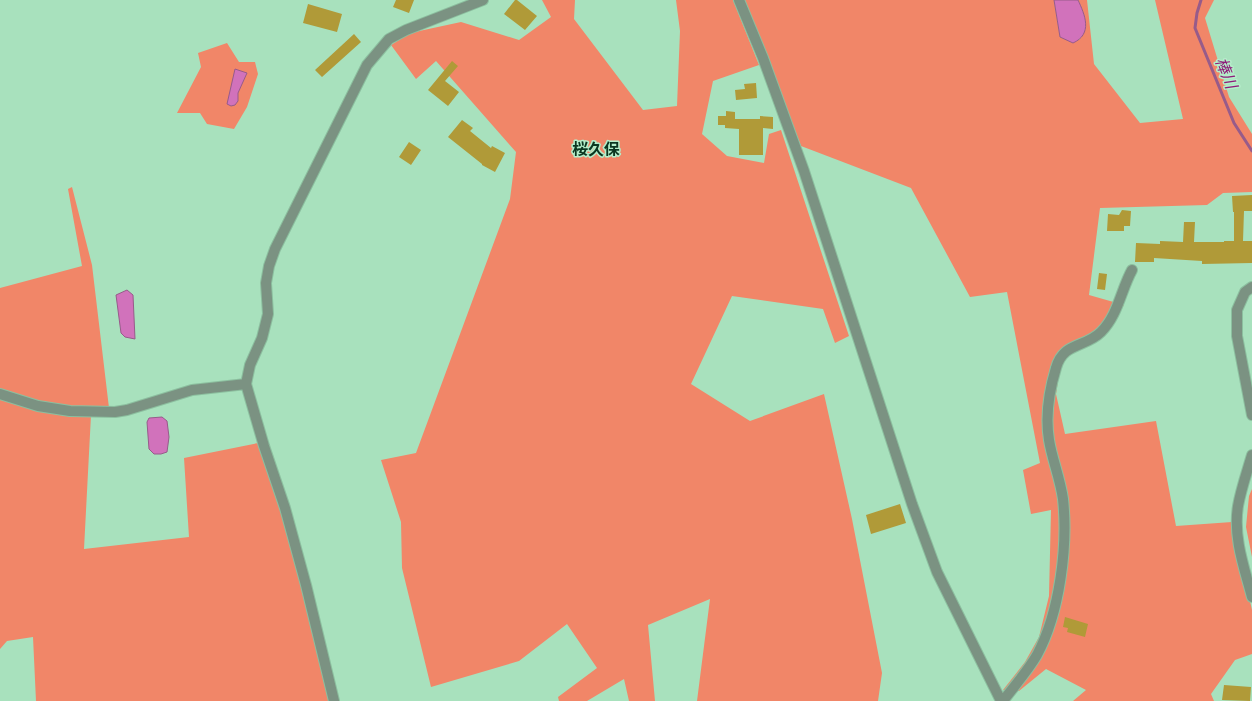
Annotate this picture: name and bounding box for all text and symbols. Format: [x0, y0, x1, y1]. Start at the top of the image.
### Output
water label: 棒川 [1211, 55, 1242, 93]
district label: 桜久保 [572, 140, 620, 159]

